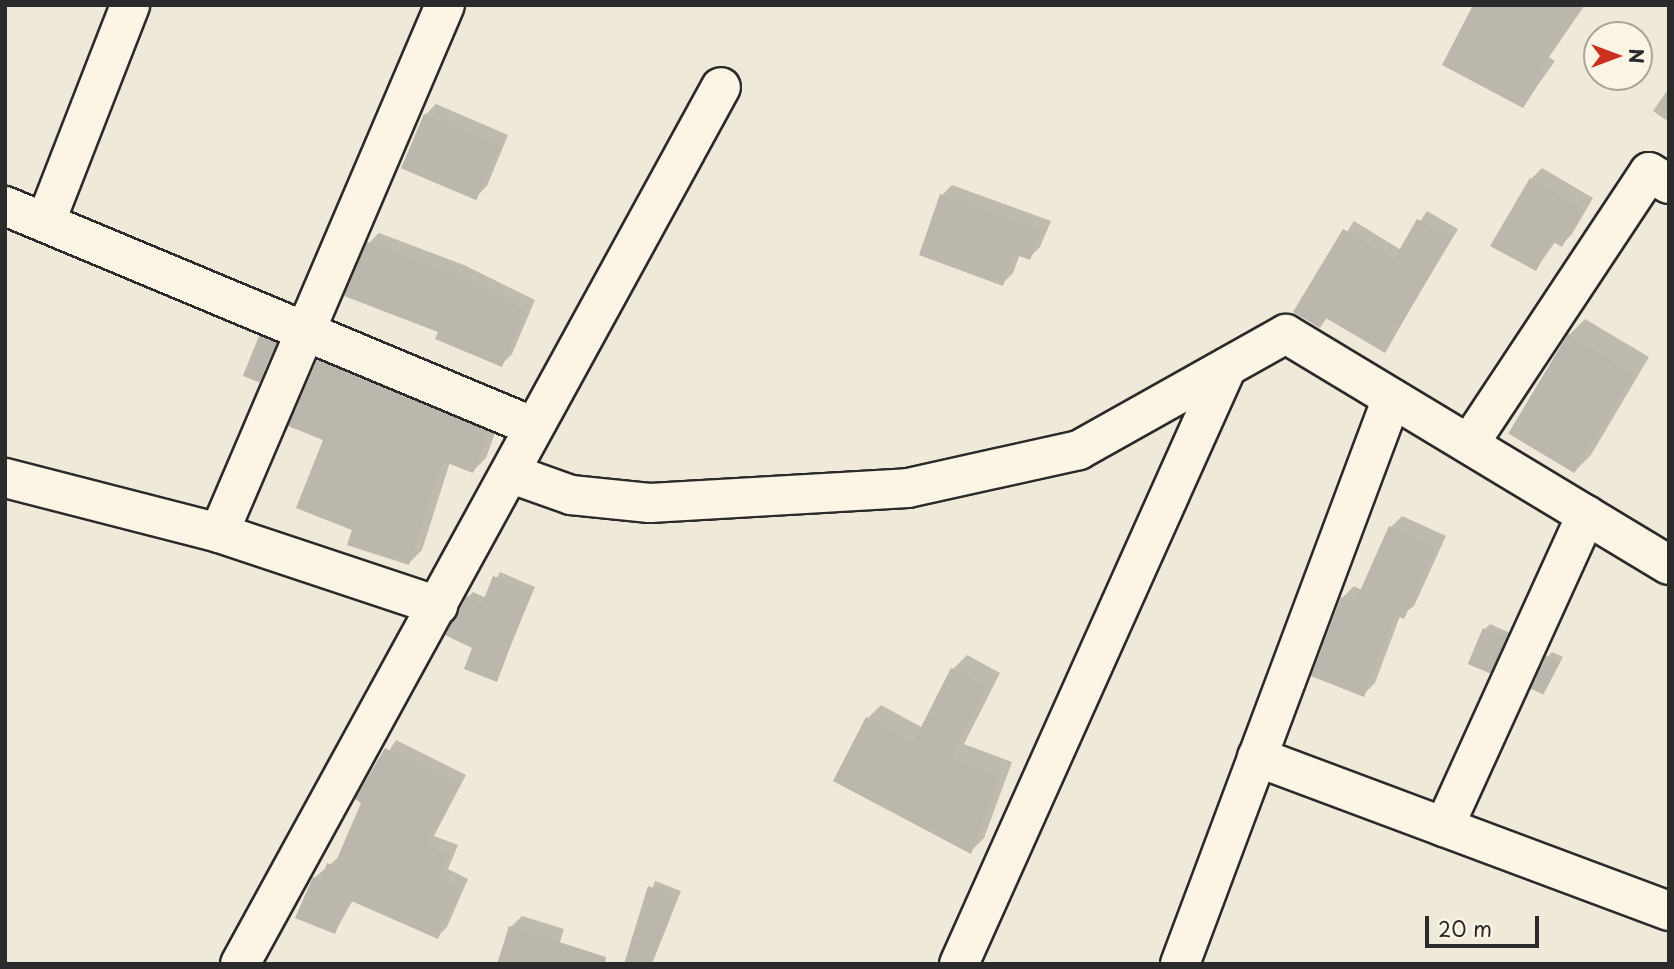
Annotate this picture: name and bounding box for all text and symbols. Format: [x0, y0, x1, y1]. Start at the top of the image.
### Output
north arrow [1583, 21, 1653, 91]
text: N [1623, 48, 1651, 64]
scale bar [1429, 902, 1543, 946]
text: 20 m [1438, 912, 1492, 944]

